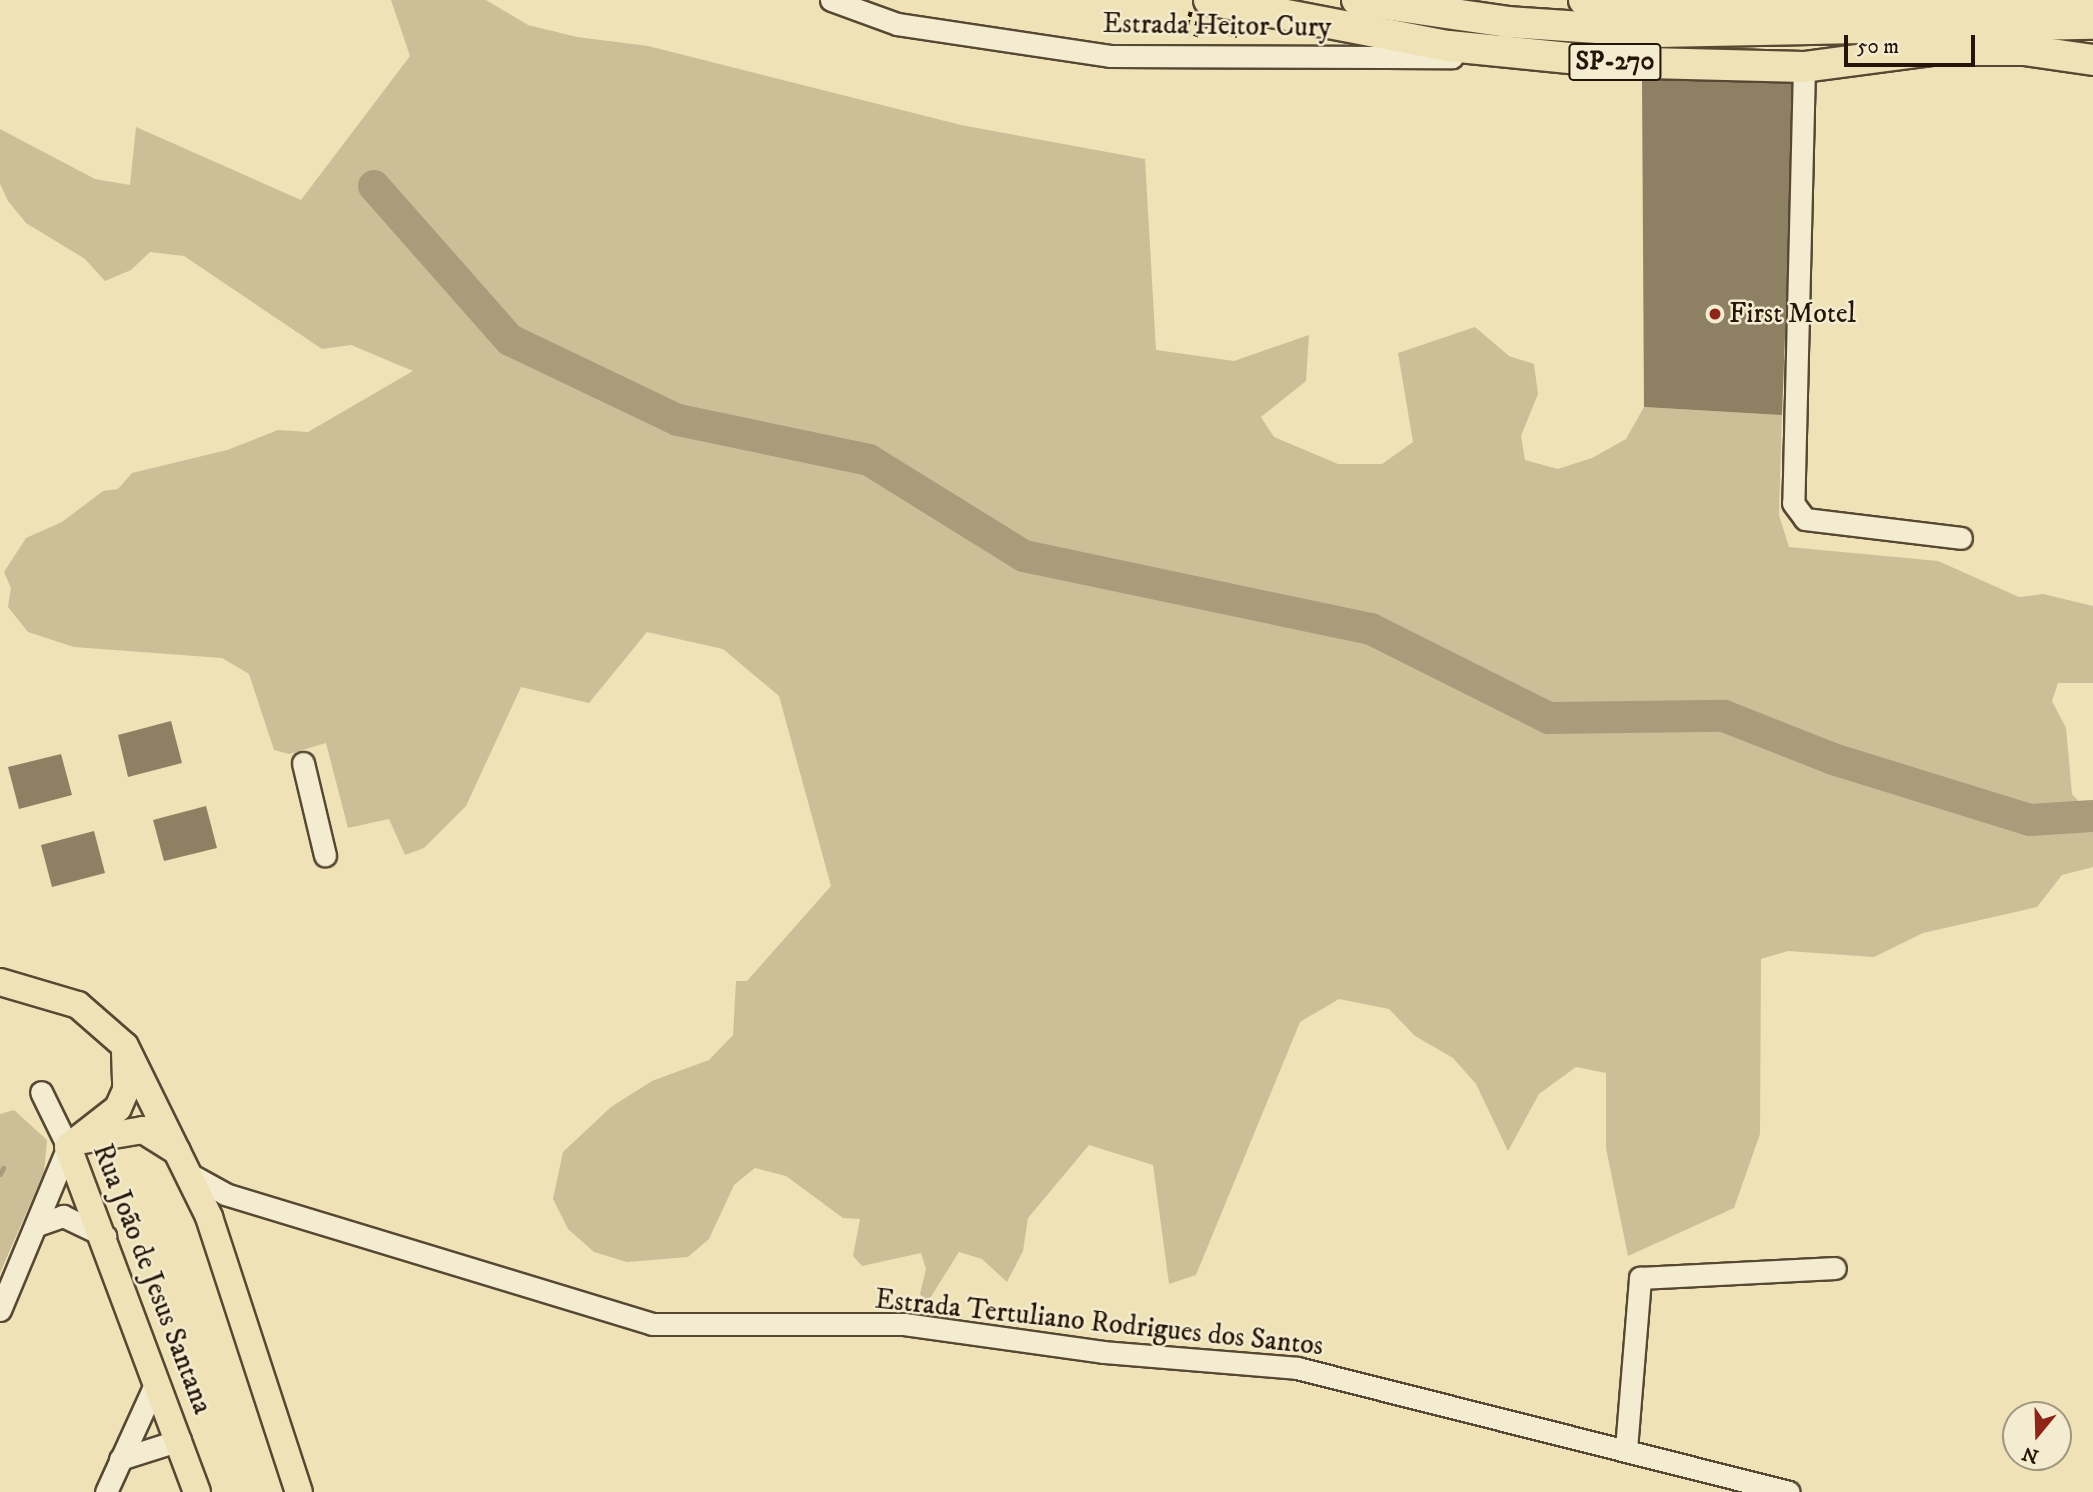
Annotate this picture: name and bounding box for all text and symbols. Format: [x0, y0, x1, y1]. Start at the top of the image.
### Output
street label: Estrada Heitor Cury [1102, 7, 1332, 45]
scale bar [1848, 21, 1979, 65]
text: 50 m [1857, 34, 1899, 60]
road number: SP-270 [1568, 40, 1662, 85]
place label: First Motel [1729, 297, 1856, 331]
marker: First Motel [1707, 306, 1723, 322]
street label: Rua João de Jesus Santana [85, 1139, 219, 1419]
street label: Estrada Tertuliano Rodrigues dos Santos [873, 1283, 1325, 1363]
north arrow [2002, 1401, 2072, 1471]
text: N [2020, 1441, 2042, 1468]

